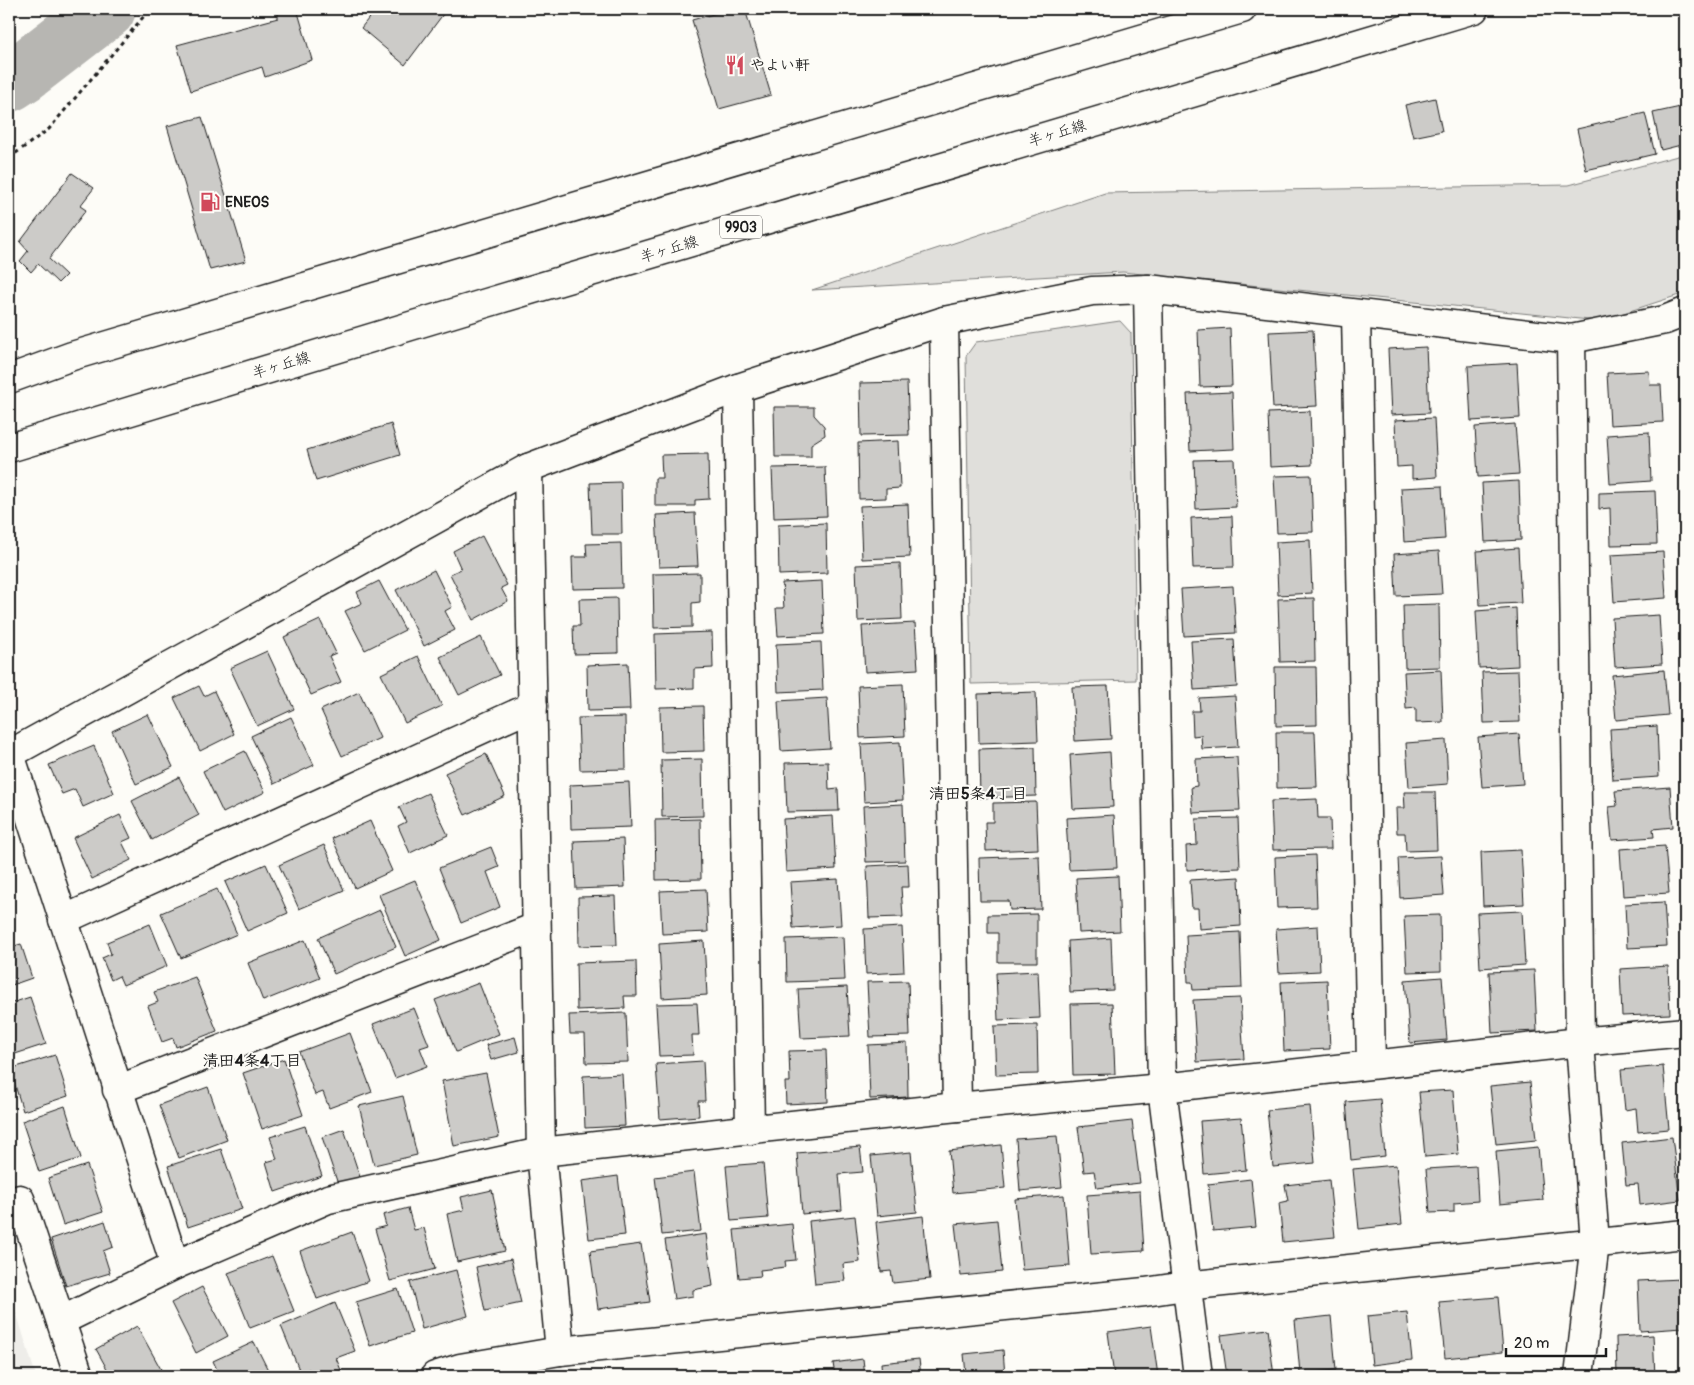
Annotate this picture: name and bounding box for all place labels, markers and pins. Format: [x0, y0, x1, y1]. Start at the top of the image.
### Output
restaurant icon: やよい軒 [724, 54, 746, 76]
place label: やよい軒 [750, 56, 810, 75]
fuel station icon: ENEOS [199, 191, 221, 213]
place label: ENEOS [225, 193, 270, 212]

